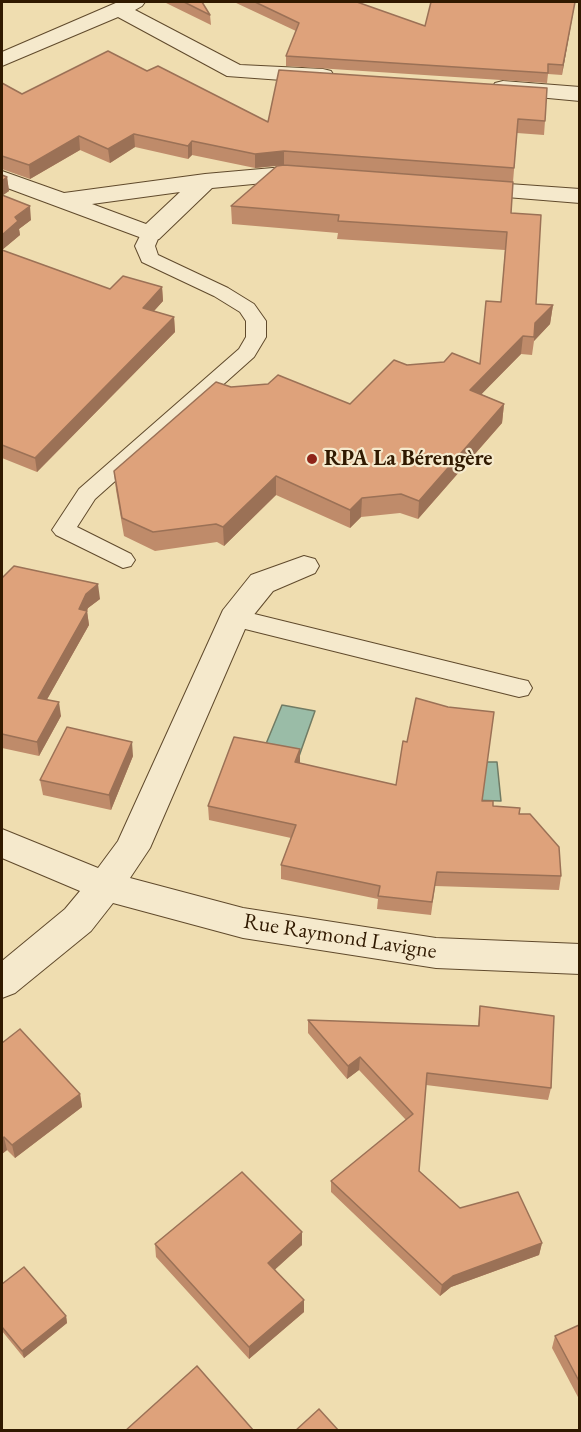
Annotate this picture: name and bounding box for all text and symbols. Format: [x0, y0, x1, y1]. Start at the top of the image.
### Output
place label: RPA La Bérengère [324, 446, 492, 472]
marker: RPA La Bérengère [305, 452, 319, 466]
street label: Rue Raymond Lavigne [242, 909, 438, 965]

